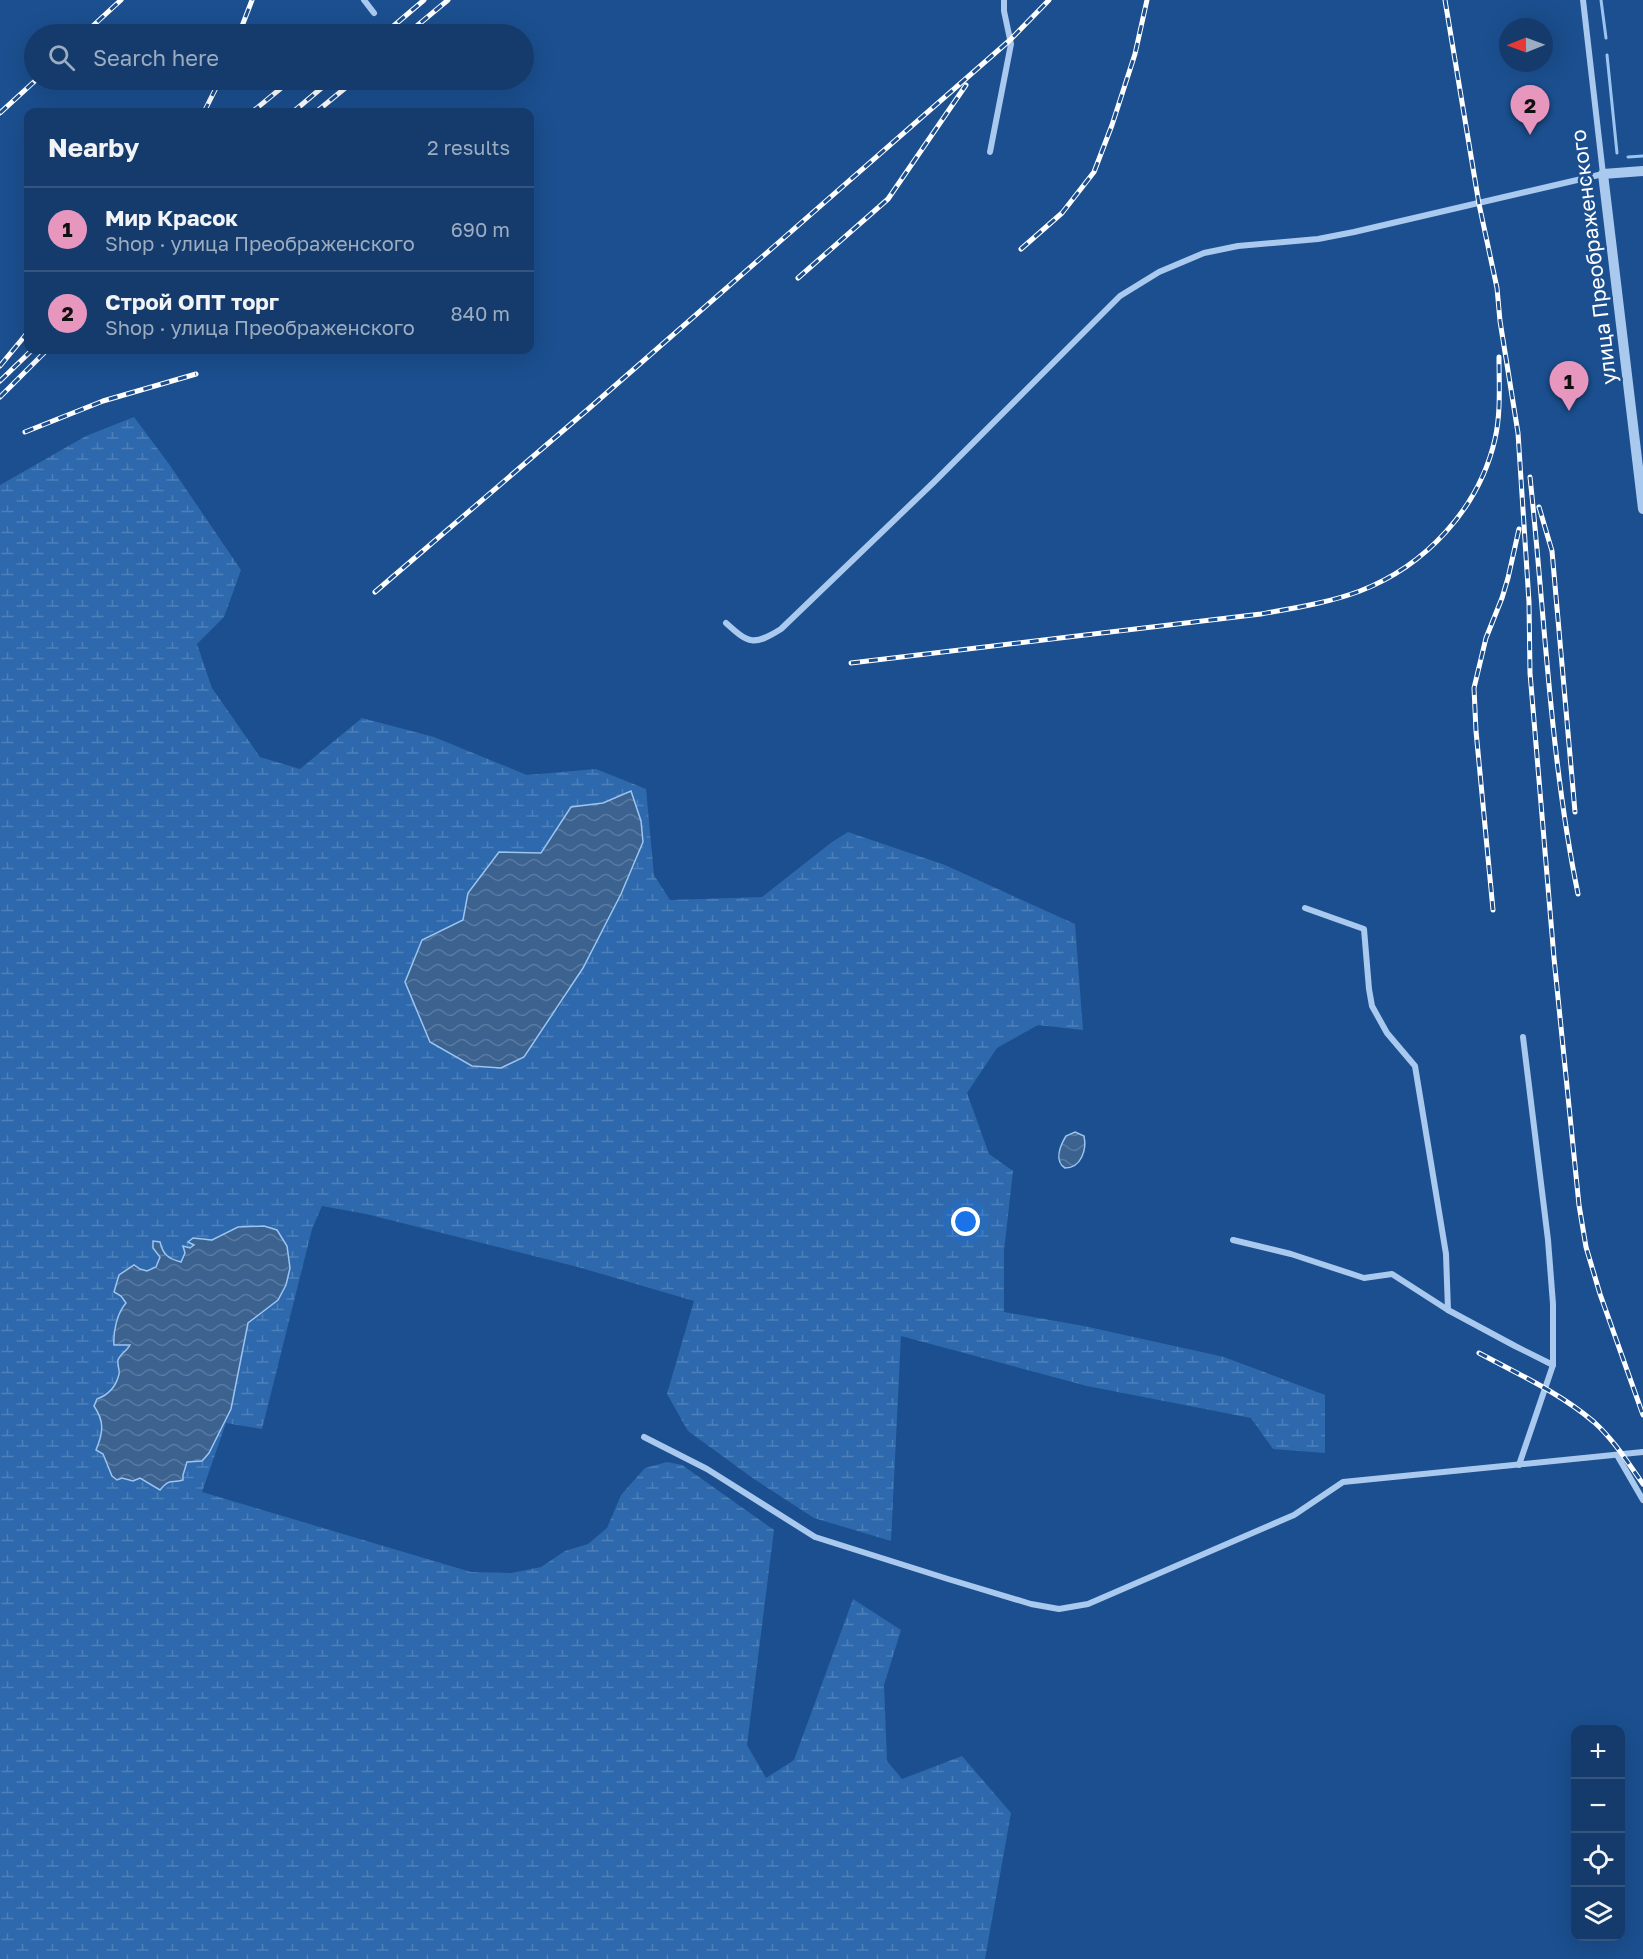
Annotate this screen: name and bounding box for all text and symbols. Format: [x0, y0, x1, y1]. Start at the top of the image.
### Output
north arrow [1499, 18, 1553, 72]
search box [24, 24, 534, 90]
icon: search [45, 41, 78, 74]
text: Search here [93, 44, 219, 71]
pin: 2 [1510, 86, 1550, 135]
street label: улица Преображенского [1564, 128, 1622, 386]
text: Nearby [48, 132, 139, 163]
text: 2 results [427, 135, 510, 159]
text: Мир Красок [105, 204, 238, 231]
text: 1 [62, 217, 73, 241]
text: 690 m [451, 217, 510, 241]
text: Shop · улица Преображенского [105, 231, 415, 255]
text: Строй ОПТ торг [105, 288, 279, 315]
text: 2 [61, 301, 74, 325]
text: 840 m [451, 301, 510, 325]
text: Shop · улица Преображенского [105, 315, 415, 339]
pin: 1 [1550, 362, 1588, 411]
your location [951, 1207, 980, 1236]
map controls [1571, 1725, 1625, 1941]
button: + [1571, 1725, 1625, 1779]
button: − [1571, 1779, 1625, 1833]
button: locate [1571, 1833, 1625, 1887]
button: layers [1571, 1887, 1625, 1941]

